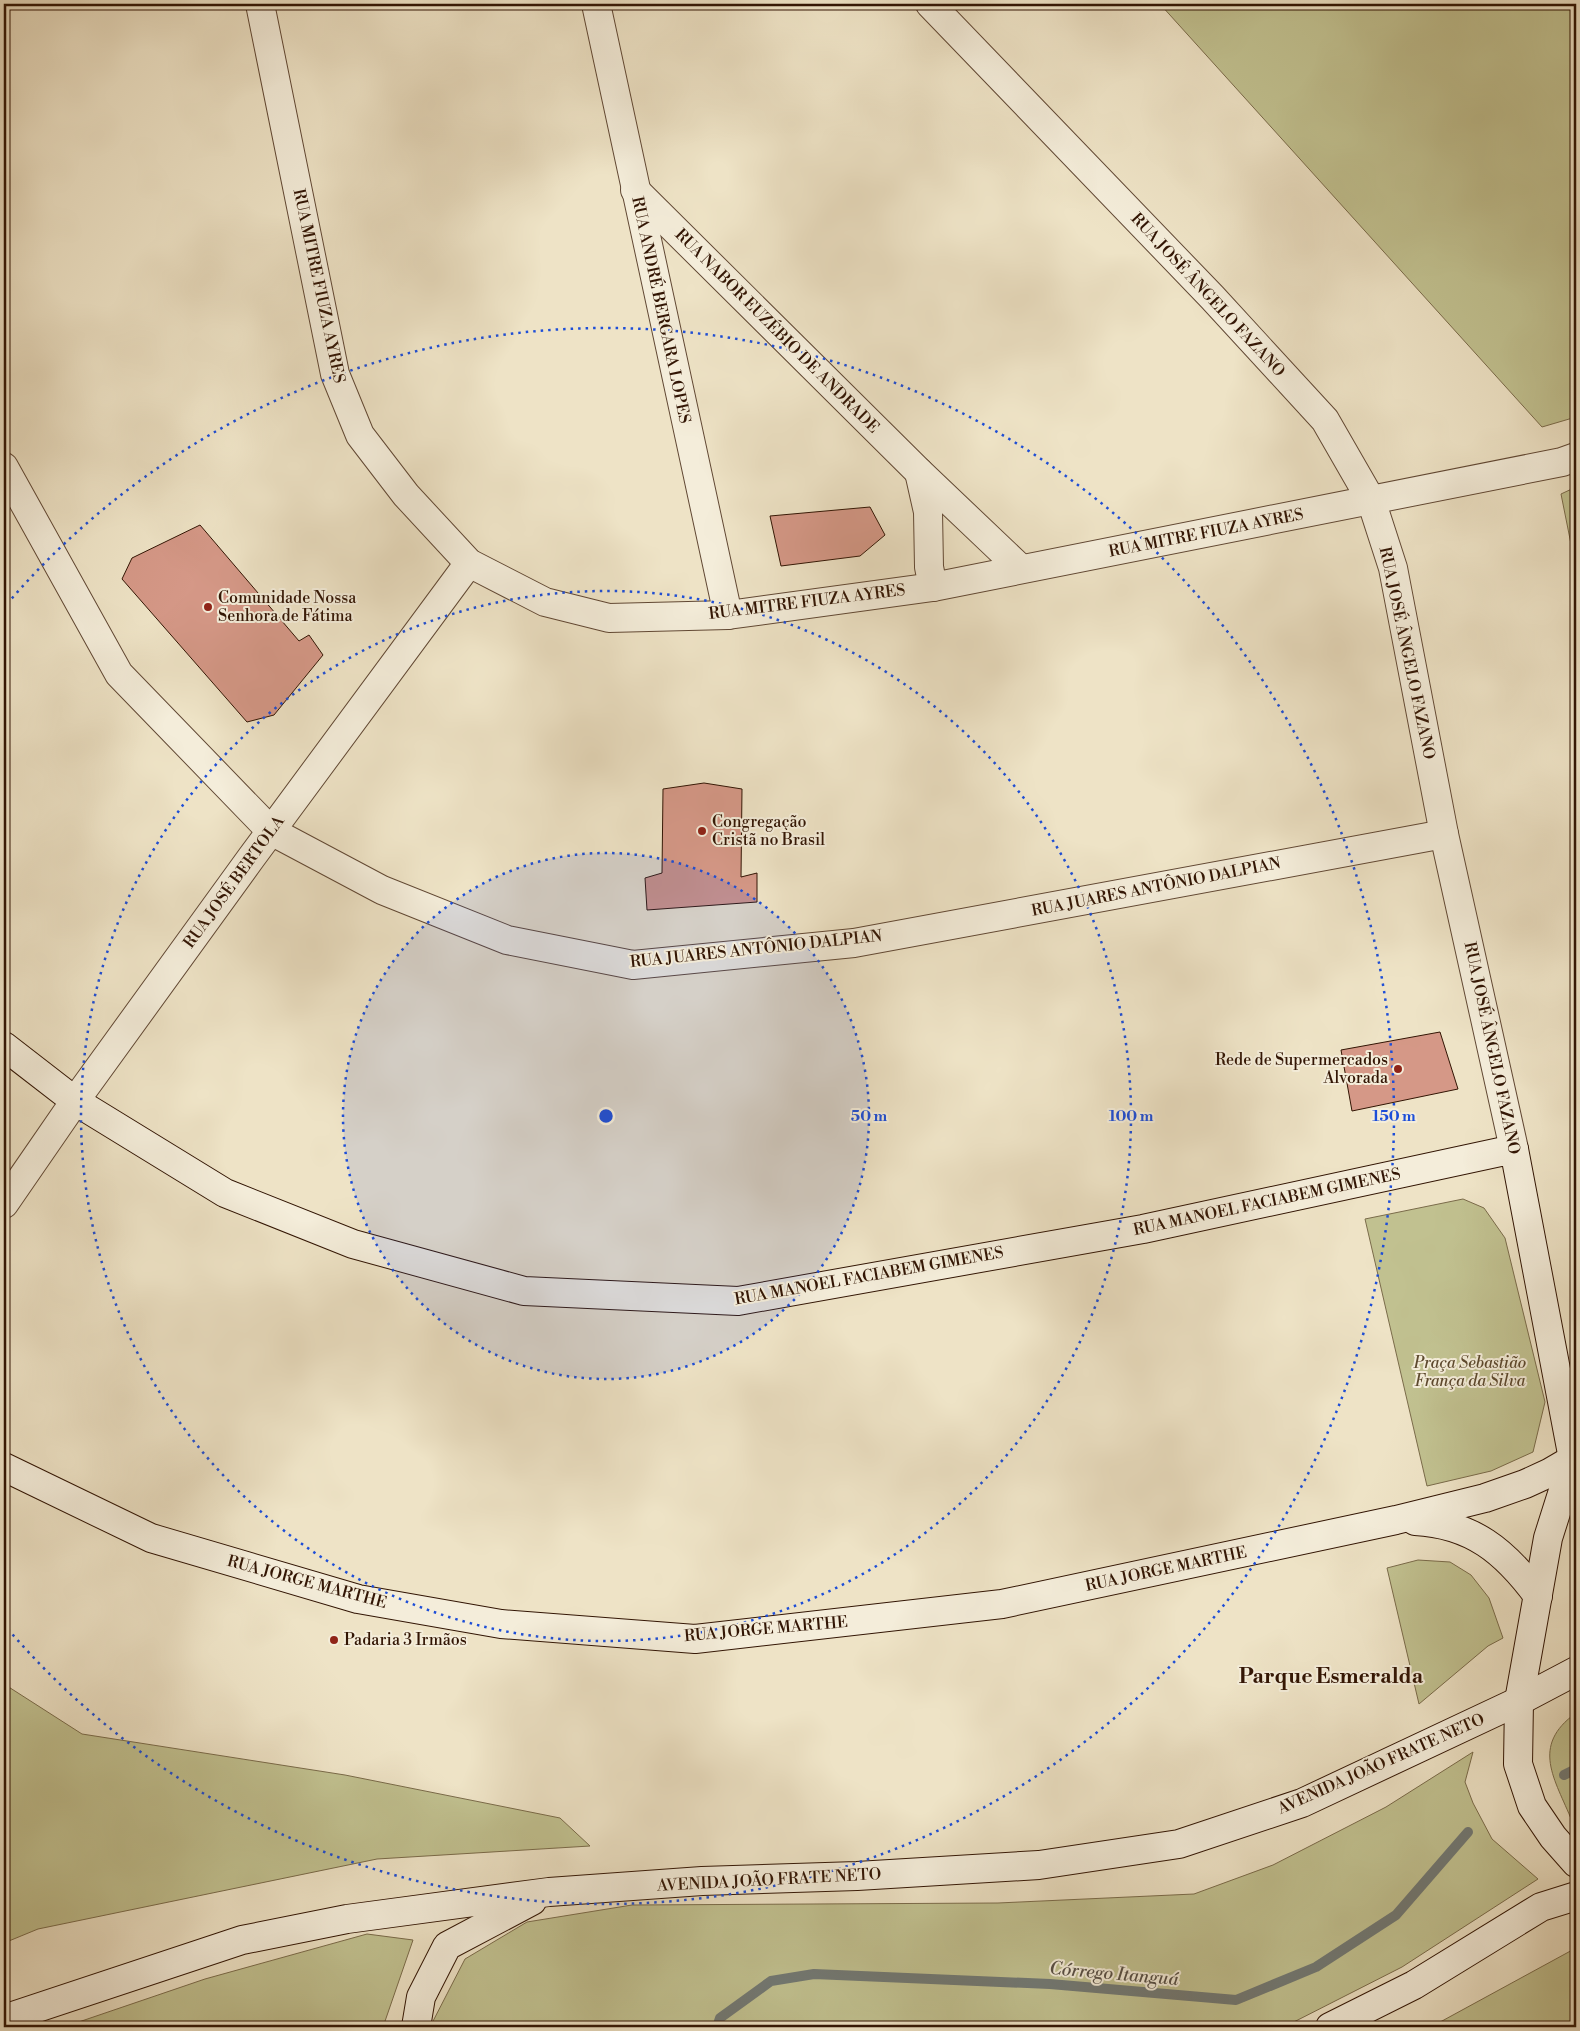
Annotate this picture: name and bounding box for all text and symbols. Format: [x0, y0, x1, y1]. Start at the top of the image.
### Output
street label: RUA MITRE FIUZA AYRES [289, 187, 349, 385]
street label: RUA ANDRÉ BERGARA LOPES [627, 194, 697, 425]
street label: RUA JOSÉ ÂNGELO FAZANO [1127, 207, 1291, 381]
street label: RUA NABOR EUZÉBIO DE ANDRADE [671, 223, 885, 437]
street label: RUA MITRE FIUZA AYRES [1107, 504, 1305, 562]
street label: RUA JOSÉ ÂNGELO FAZANO [1375, 544, 1441, 761]
street label: RUA MITRE FIUZA AYRES [707, 580, 907, 624]
place label: Comunidade Nossa Senhora de Fátima [218, 588, 357, 626]
marker: Comunidade Nossa Senhora de Fátima [202, 601, 214, 613]
street label: RUA JOSÉ BERTOLA [178, 810, 289, 952]
place label: Congregação Cristã no Brasil [712, 812, 825, 850]
marker: Congregação Cristã no Brasil [696, 825, 708, 837]
street label: RUA JUARES ANTÔNIO DALPIAN [1029, 851, 1282, 921]
street label: RUA JUARES ANTÔNIO DALPIAN [629, 924, 883, 972]
street label: RUA JOSÉ ÂNGELO FAZANO [1460, 939, 1526, 1156]
place label: Rede de Supermercados Alvorada [1215, 1050, 1389, 1088]
marker: Rede de Supermercados Alvorada [1392, 1063, 1404, 1075]
centre of rings [597, 1107, 615, 1125]
text: 50 m [851, 1107, 887, 1126]
text: 100 m [1109, 1107, 1154, 1126]
text: 150 m [1372, 1107, 1416, 1126]
street label: RUA MANOEL FACIABEM GIMENES [1131, 1164, 1403, 1240]
street label: RUA MANOEL FACIABEM GIMENES [733, 1242, 1005, 1310]
park label: Praça Sebastião França da Silva [1413, 1353, 1526, 1391]
street label: RUA JORGE MARTHE [1083, 1542, 1249, 1596]
street label: RUA JORGE MARTHE [225, 1551, 389, 1613]
street label: RUA JORGE MARTHE [683, 1612, 849, 1646]
place label: Padaria 3 Irmãos [344, 1630, 467, 1650]
marker: Padaria 3 Irmãos [328, 1634, 340, 1646]
district label: Parque Esmeralda [1239, 1664, 1424, 1690]
street label: AVENIDA JOÃO FRATE NETO [1272, 1706, 1488, 1819]
street label: AVENIDA JOÃO FRATE NETO [655, 1861, 882, 1896]
water label: Córrego Itanguá [1048, 1957, 1181, 1991]

